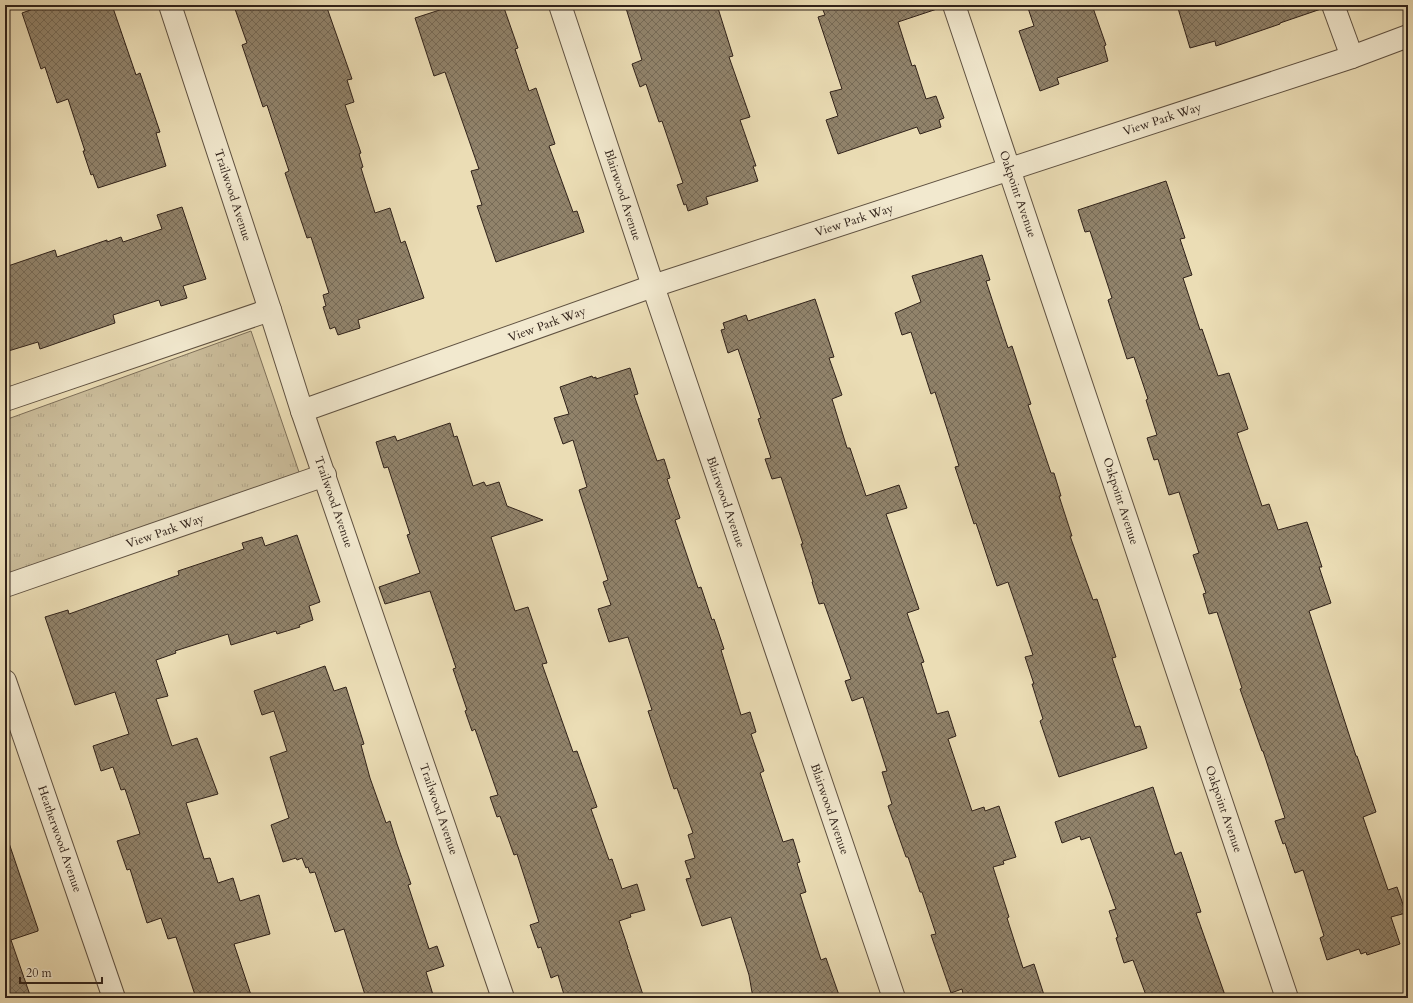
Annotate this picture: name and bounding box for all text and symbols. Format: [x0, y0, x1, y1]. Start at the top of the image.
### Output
street label: View Park Way [1121, 99, 1204, 139]
street label: Trailwood Avenue [211, 147, 255, 243]
street label: Blairwood Avenue [601, 147, 645, 243]
street label: Oakpoint Avenue [996, 148, 1040, 240]
street label: View Park Way [813, 200, 896, 240]
street label: View Park Way [506, 302, 589, 345]
street label: Trailwood Avenue [311, 454, 357, 550]
street label: Blairwood Avenue [703, 454, 749, 550]
street label: Oakpoint Avenue [1099, 455, 1143, 547]
street label: View Park Way [124, 510, 207, 552]
street label: Trailwood Avenue [416, 761, 462, 857]
street label: Blairwood Avenue [807, 761, 853, 857]
street label: Oakpoint Avenue [1202, 763, 1246, 855]
street label: Heatherwood Avenue [34, 783, 86, 895]
scale bar [20, 959, 102, 985]
text: 20 m [26, 965, 53, 981]

